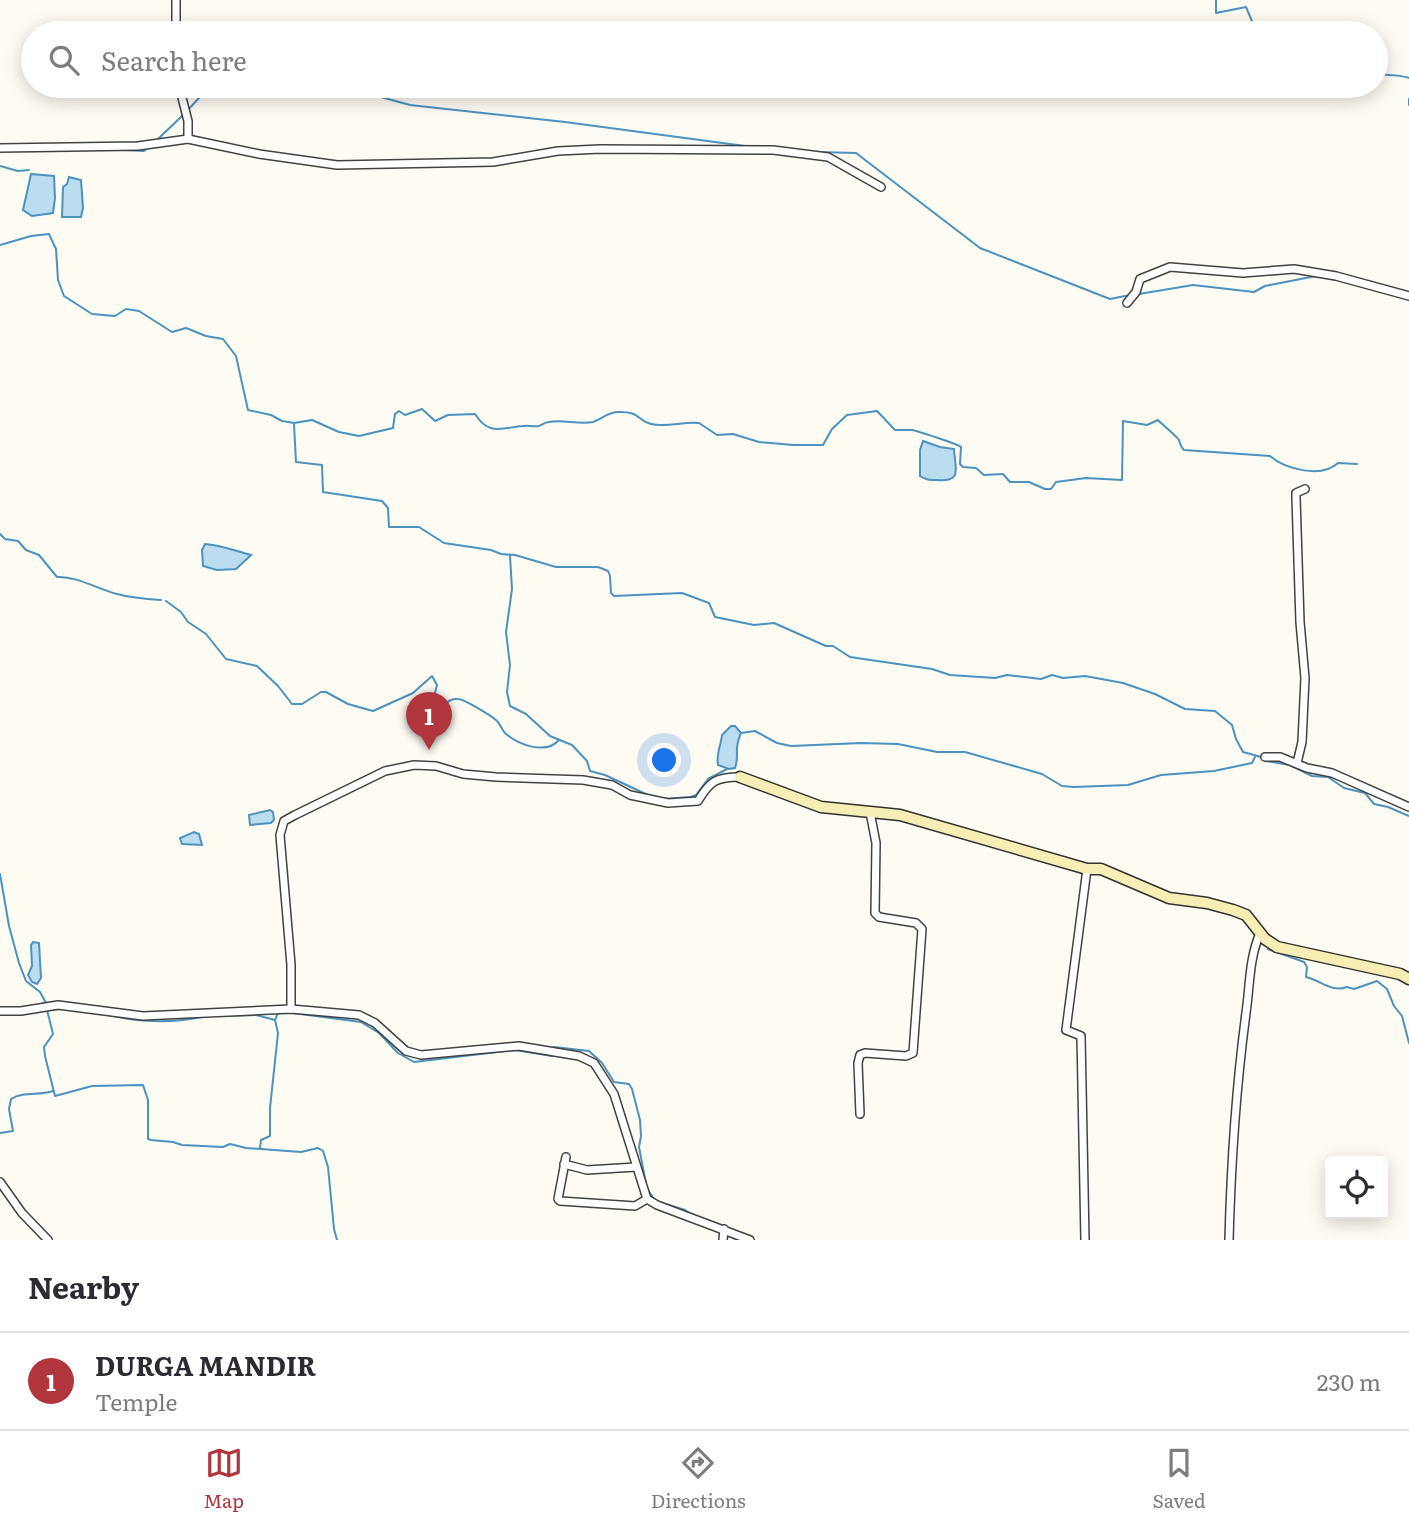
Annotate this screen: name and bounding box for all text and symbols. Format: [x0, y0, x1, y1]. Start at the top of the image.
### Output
search box [21, 21, 1388, 98]
text: Search here [101, 40, 247, 79]
icon: search [45, 41, 83, 79]
pin: 1 [406, 692, 452, 750]
your location [647, 743, 681, 777]
map controls [1325, 1156, 1388, 1219]
button: locate [1325, 1156, 1388, 1219]
text: Nearby [28, 1264, 139, 1308]
text: DURGA MANDIR [95, 1345, 316, 1384]
text: 1 [46, 1364, 56, 1398]
text: 230 m [1317, 1364, 1381, 1398]
text: Temple [95, 1384, 177, 1418]
tab: Map [203, 1444, 244, 1514]
tab: Directions [651, 1444, 746, 1514]
tab: Saved [1153, 1444, 1206, 1514]

